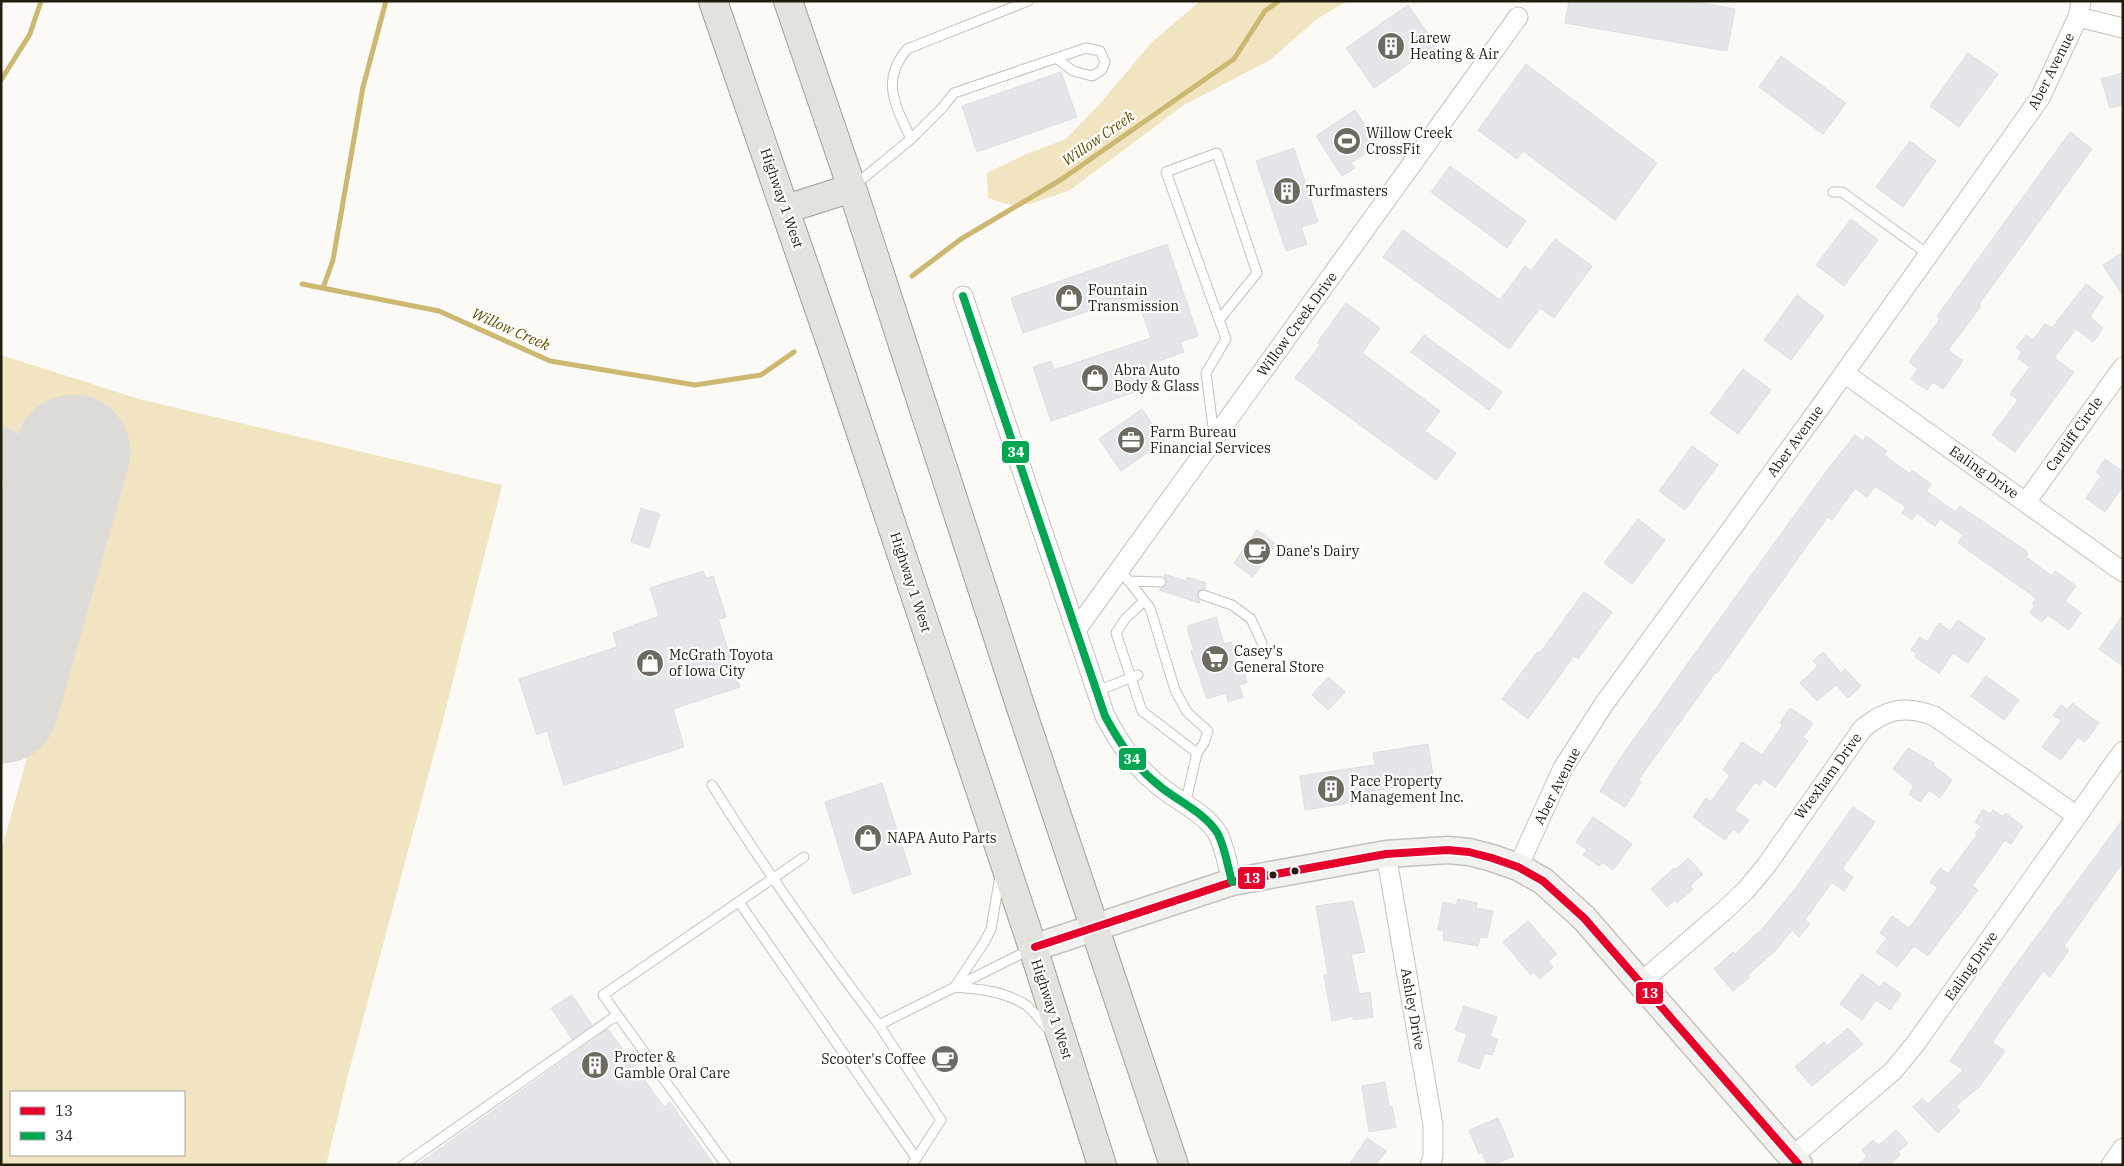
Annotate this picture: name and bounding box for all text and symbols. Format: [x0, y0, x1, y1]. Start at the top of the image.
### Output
place label: Larew Heating & Air [1410, 29, 1500, 63]
street label: Aber Avenue [2024, 29, 2078, 113]
building icon: Larew Heating & Air [1376, 31, 1406, 61]
water label: Willow Creek [1058, 106, 1138, 170]
place label: Willow Creek CrossFit [1366, 124, 1453, 158]
sports icon: Willow Creek CrossFit [1332, 126, 1362, 156]
street label: Highway 1 West [756, 146, 808, 250]
building icon: Turfmasters [1272, 176, 1302, 206]
place label: Turfmasters [1306, 182, 1388, 200]
street label: Willow Creek Drive [1253, 268, 1341, 380]
place label: Fountain Transmission [1088, 281, 1179, 315]
shop icon: Fountain Transmission [1054, 283, 1084, 313]
water label: Willow Creek [469, 303, 553, 355]
place label: Abra Auto Body & Glass [1114, 361, 1200, 395]
shop icon: Abra Auto Body & Glass [1080, 363, 1110, 393]
street label: Cardiff Circle [2042, 393, 2106, 475]
street label: Aber Avenue [1763, 402, 1827, 480]
place label: Farm Bureau Financial Services [1150, 423, 1271, 457]
office icon: Farm Bureau Financial Services [1116, 425, 1146, 455]
line badge: 34 [1001, 440, 1030, 464]
street label: Ealing Drive [1946, 442, 2022, 502]
text: 34 [1008, 443, 1024, 461]
street label: Highway 1 West [886, 530, 936, 634]
cafe icon: Dane's Dairy [1242, 536, 1272, 566]
place label: Dane's Dairy [1276, 542, 1360, 560]
place label: Casey's General Store [1234, 642, 1324, 676]
supermarket icon: Casey's General Store [1200, 644, 1230, 674]
place label: McGrath Toyota of Iowa City [669, 646, 774, 680]
shop icon: McGrath Toyota of Iowa City [635, 648, 665, 678]
street label: Wrexham Drive [1790, 729, 1866, 823]
street label: Aber Avenue [1530, 744, 1584, 828]
line badge: 34 [1118, 747, 1147, 771]
text: 34 [1124, 750, 1140, 768]
place label: Pace Property Management Inc. [1350, 772, 1464, 806]
building icon: Pace Property Management Inc. [1316, 774, 1346, 804]
shop icon: NAPA Auto Parts [853, 823, 883, 853]
place label: NAPA Auto Parts [887, 829, 997, 847]
line badge: 13 [1237, 866, 1266, 890]
unlabelled marker [1290, 866, 1300, 876]
text: 13 [1244, 869, 1260, 887]
unlabelled marker [1268, 870, 1278, 880]
street label: Ealing Drive [1941, 928, 2001, 1004]
street label: Highway 1 West [1027, 957, 1077, 1061]
street label: Ashley Drive [1397, 967, 1429, 1051]
line badge: 13 [1635, 981, 1664, 1005]
text: 13 [1642, 984, 1658, 1002]
cafe icon: Scooter's Coffee [930, 1044, 960, 1074]
place label: Procter & Gamble Oral Care [614, 1048, 730, 1082]
building icon: Procter & Gamble Oral Care [580, 1050, 610, 1080]
place label: Scooter's Coffee [821, 1050, 926, 1068]
legend [10, 1091, 185, 1156]
text: 13 [55, 1101, 73, 1120]
text: 34 [55, 1126, 73, 1145]

